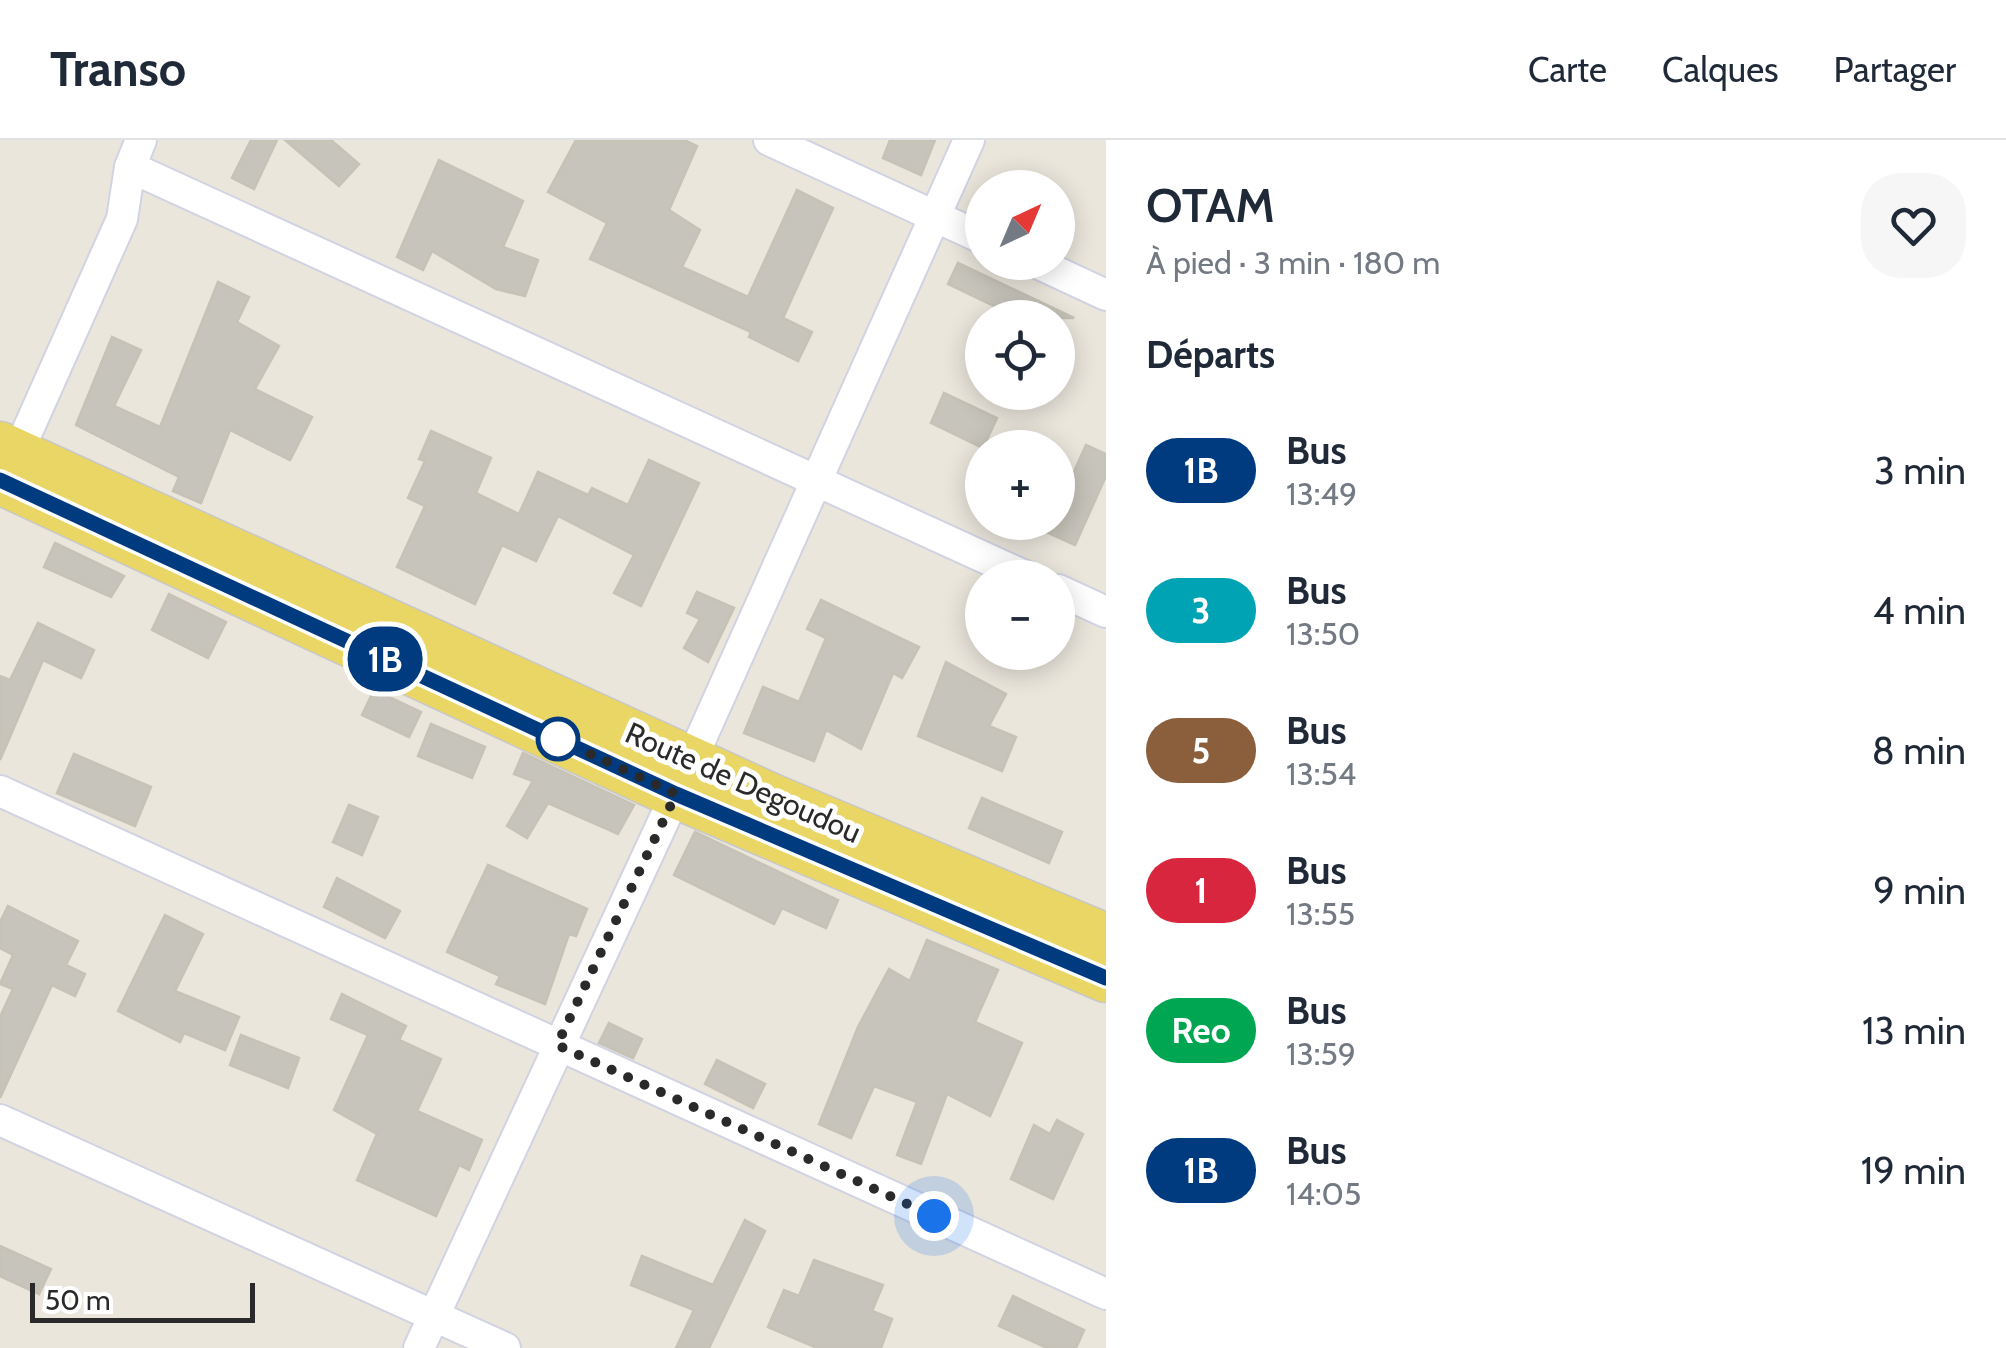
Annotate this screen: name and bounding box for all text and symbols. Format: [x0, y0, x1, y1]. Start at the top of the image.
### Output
text: Transo [50, 40, 186, 98]
text: Carte [1528, 48, 1607, 91]
text: Calques [1662, 48, 1779, 91]
text: Partager [1834, 48, 1956, 91]
north arrow [965, 170, 1075, 280]
map controls [965, 170, 1075, 670]
button: heart [1861, 173, 1966, 278]
text: OTAM [1146, 176, 1275, 234]
text: À pied · 3 min · 180 m [1146, 243, 1440, 282]
button: locate [965, 300, 1075, 410]
text: Départs [1146, 331, 1275, 378]
text: Bus [1286, 427, 1347, 474]
button: + [965, 430, 1075, 540]
text: 3 min [1874, 447, 1966, 494]
text: 1B [1184, 449, 1218, 492]
text: 13:49 [1286, 474, 1357, 513]
button: − [965, 560, 1075, 670]
text: Bus [1286, 567, 1347, 614]
text: 4 min [1873, 587, 1966, 634]
text: 3 [1192, 589, 1210, 632]
text: 13:50 [1286, 614, 1360, 653]
line badge: 1B [340, 626, 430, 692]
text: 1B [368, 638, 402, 681]
text: Bus [1286, 707, 1347, 754]
street label: Route de Degoudou [620, 714, 867, 851]
unlabelled marker [537, 718, 579, 760]
text: 8 min [1872, 727, 1966, 774]
text: 5 [1192, 729, 1210, 772]
text: 13:54 [1286, 754, 1356, 793]
text: Bus [1286, 847, 1347, 894]
text: 9 min [1873, 867, 1966, 914]
text: 1 [1195, 869, 1207, 912]
text: 13:55 [1286, 894, 1355, 933]
text: Bus [1286, 987, 1347, 1034]
text: 13 min [1862, 1007, 1966, 1054]
text: Reo [1171, 1009, 1231, 1052]
text: 13:59 [1286, 1034, 1356, 1073]
text: Bus [1286, 1127, 1347, 1174]
text: 19 min [1861, 1147, 1966, 1194]
text: 1B [1184, 1149, 1218, 1192]
text: 14:05 [1286, 1174, 1361, 1213]
your location [909, 1191, 959, 1241]
scale bar [30, 1278, 255, 1322]
text: 50 m [45, 1283, 111, 1317]

